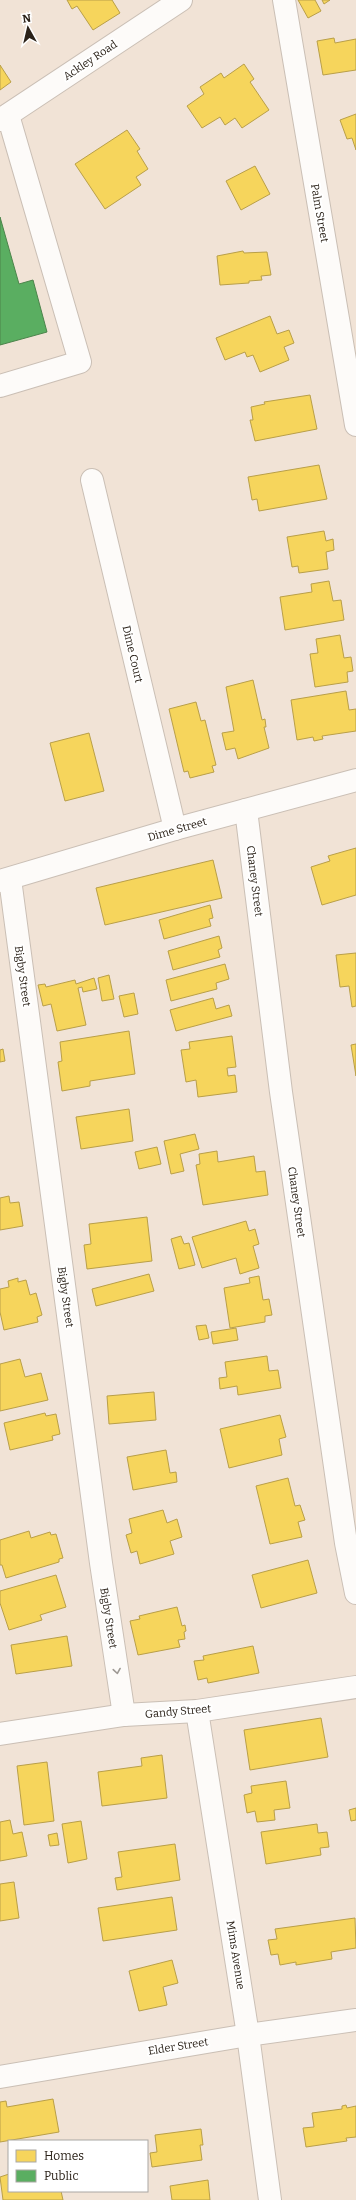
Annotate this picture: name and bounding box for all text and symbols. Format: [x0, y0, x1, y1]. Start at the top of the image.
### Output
north arrow [8, 8, 48, 48]
text: N [22, 11, 32, 26]
street label: Ackley Road [61, 37, 120, 83]
street label: Palm Street [308, 183, 331, 243]
street label: Dime Court [120, 624, 145, 684]
street label: Dime Street [146, 815, 208, 844]
street label: Chaney Street [244, 845, 265, 917]
street label: Bigby Street [12, 945, 33, 1007]
street label: Chaney Street [285, 1166, 308, 1238]
street label: Bigby Street [55, 1266, 76, 1328]
street label: Bigby Street [97, 1587, 120, 1649]
one-way arrow [112, 1668, 121, 1674]
street label: Gandy Street [144, 1702, 212, 1721]
street label: Mims Avenue [224, 1920, 247, 1991]
street label: Elder Street [147, 2035, 209, 2058]
legend [8, 2140, 148, 2192]
text: Homes [44, 2149, 84, 2163]
text: Public [44, 2169, 79, 2183]

